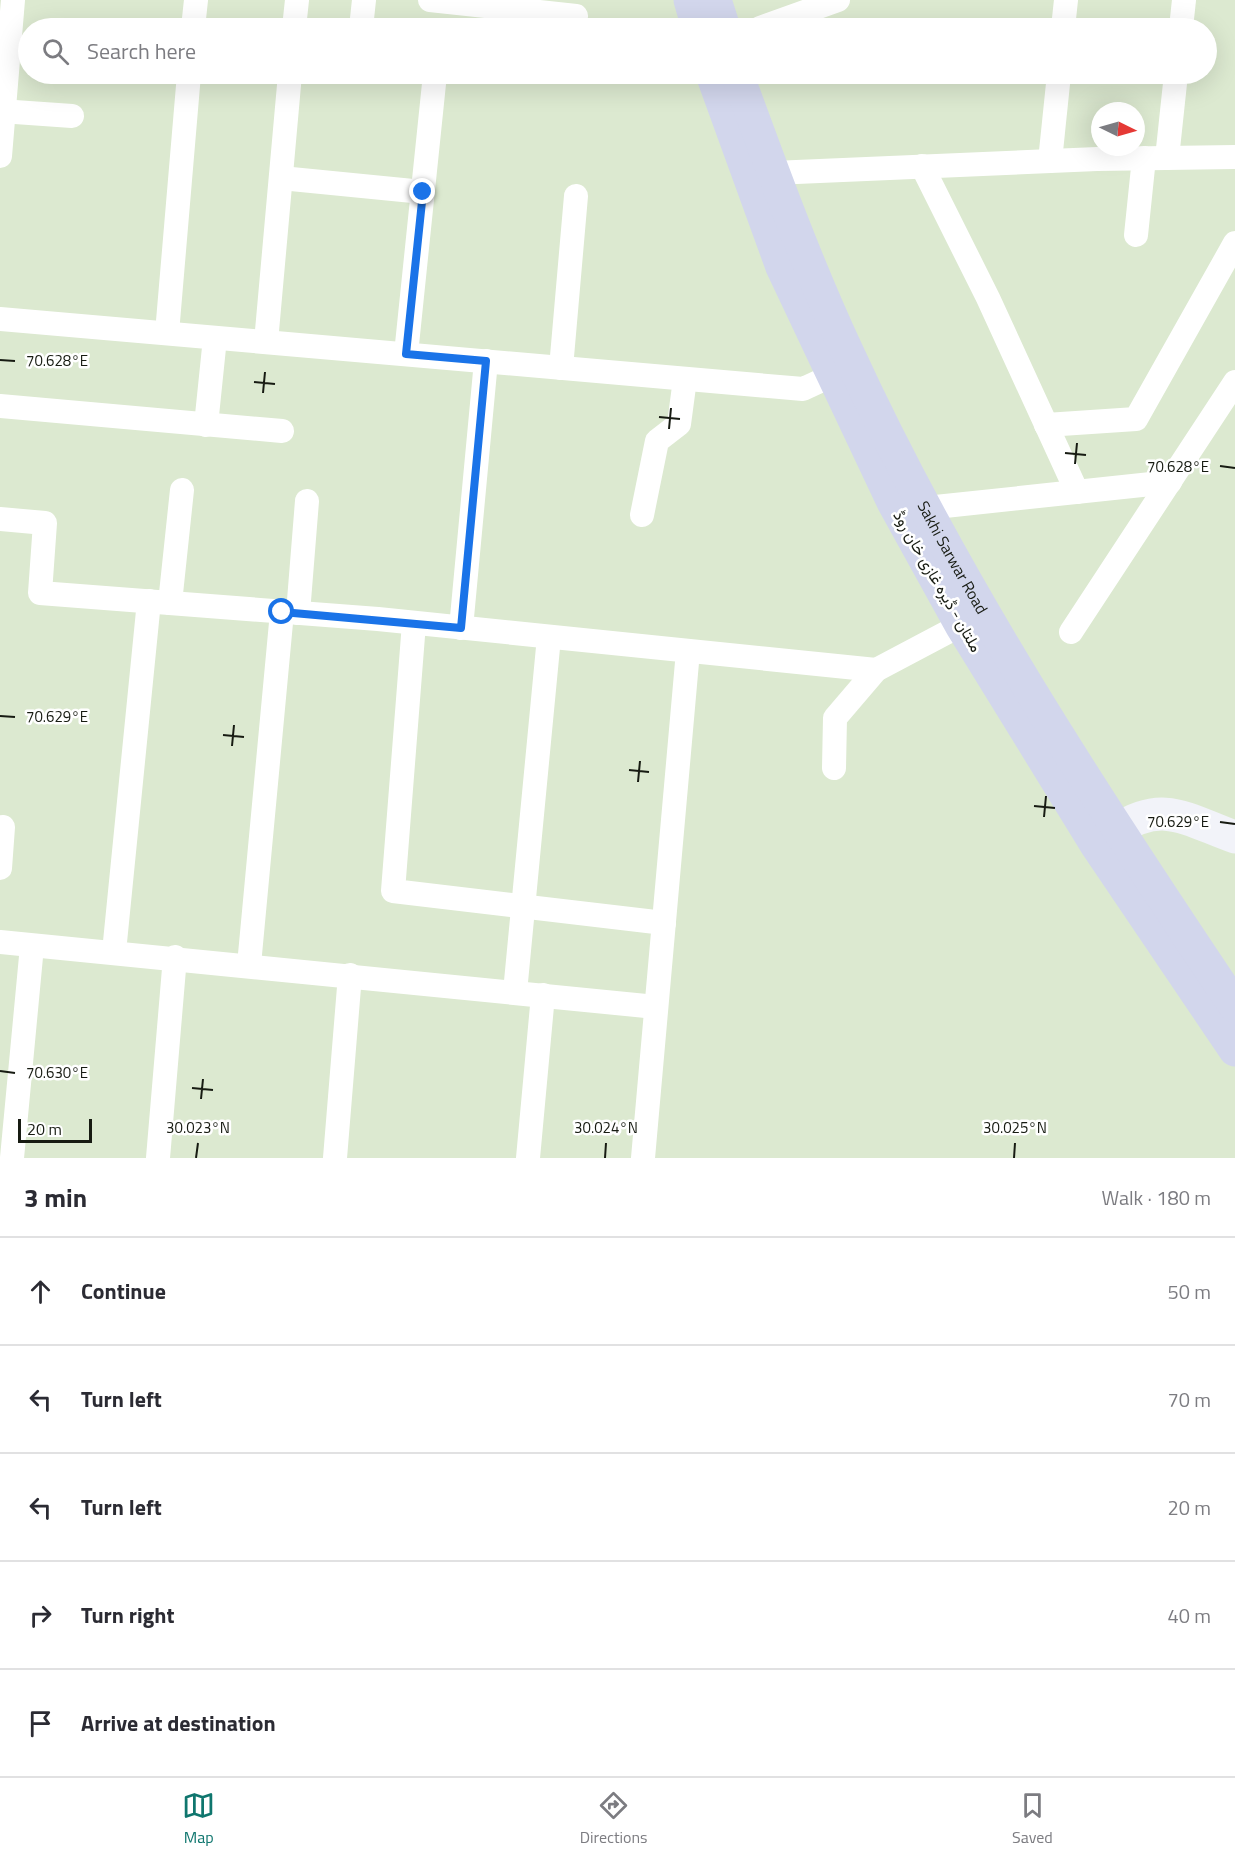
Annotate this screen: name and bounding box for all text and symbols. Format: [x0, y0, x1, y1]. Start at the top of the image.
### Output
search box [18, 18, 1217, 84]
text: Search here [87, 34, 196, 68]
icon: search [39, 35, 72, 68]
north arrow [1091, 102, 1145, 156]
route end [409, 178, 435, 204]
text: 70.628°E [26, 349, 88, 372]
text: 70.628°E [1147, 455, 1209, 478]
street label: Sakhi Sarwar Road [912, 496, 994, 618]
street label: ملتان - ڈیرہ غازی خان روڈ [888, 506, 988, 656]
route start [268, 598, 294, 624]
text: 70.629°E [26, 705, 88, 728]
text: 70.629°E [1147, 810, 1209, 833]
text: 70.630°E [26, 1061, 88, 1084]
scale bar [18, 1116, 92, 1144]
text: 30.023°N [166, 1116, 230, 1139]
text: 30.024°N [574, 1116, 638, 1139]
text: 30.025°N [983, 1116, 1047, 1139]
text: 20 m [27, 1117, 62, 1141]
text: 3 min [24, 1178, 87, 1217]
text: Walk · 180 m [1102, 1182, 1211, 1213]
text: Continue [81, 1274, 166, 1308]
icon: ahead [24, 1275, 57, 1308]
text: 50 m [1167, 1276, 1211, 1307]
text: Turn left [81, 1382, 162, 1416]
icon: left [24, 1383, 57, 1416]
text: 70 m [1167, 1384, 1211, 1415]
text: Turn left [81, 1490, 162, 1524]
icon: left [24, 1491, 57, 1524]
text: 20 m [1167, 1492, 1211, 1523]
text: Turn right [81, 1598, 175, 1632]
icon: right [24, 1599, 57, 1632]
text: 40 m [1167, 1600, 1211, 1631]
text: Arrive at destination [81, 1706, 276, 1740]
icon: arrive [24, 1707, 57, 1740]
tab: Map [182, 1789, 215, 1849]
tab: Directions [580, 1789, 648, 1849]
tab: Saved [1012, 1789, 1053, 1849]

